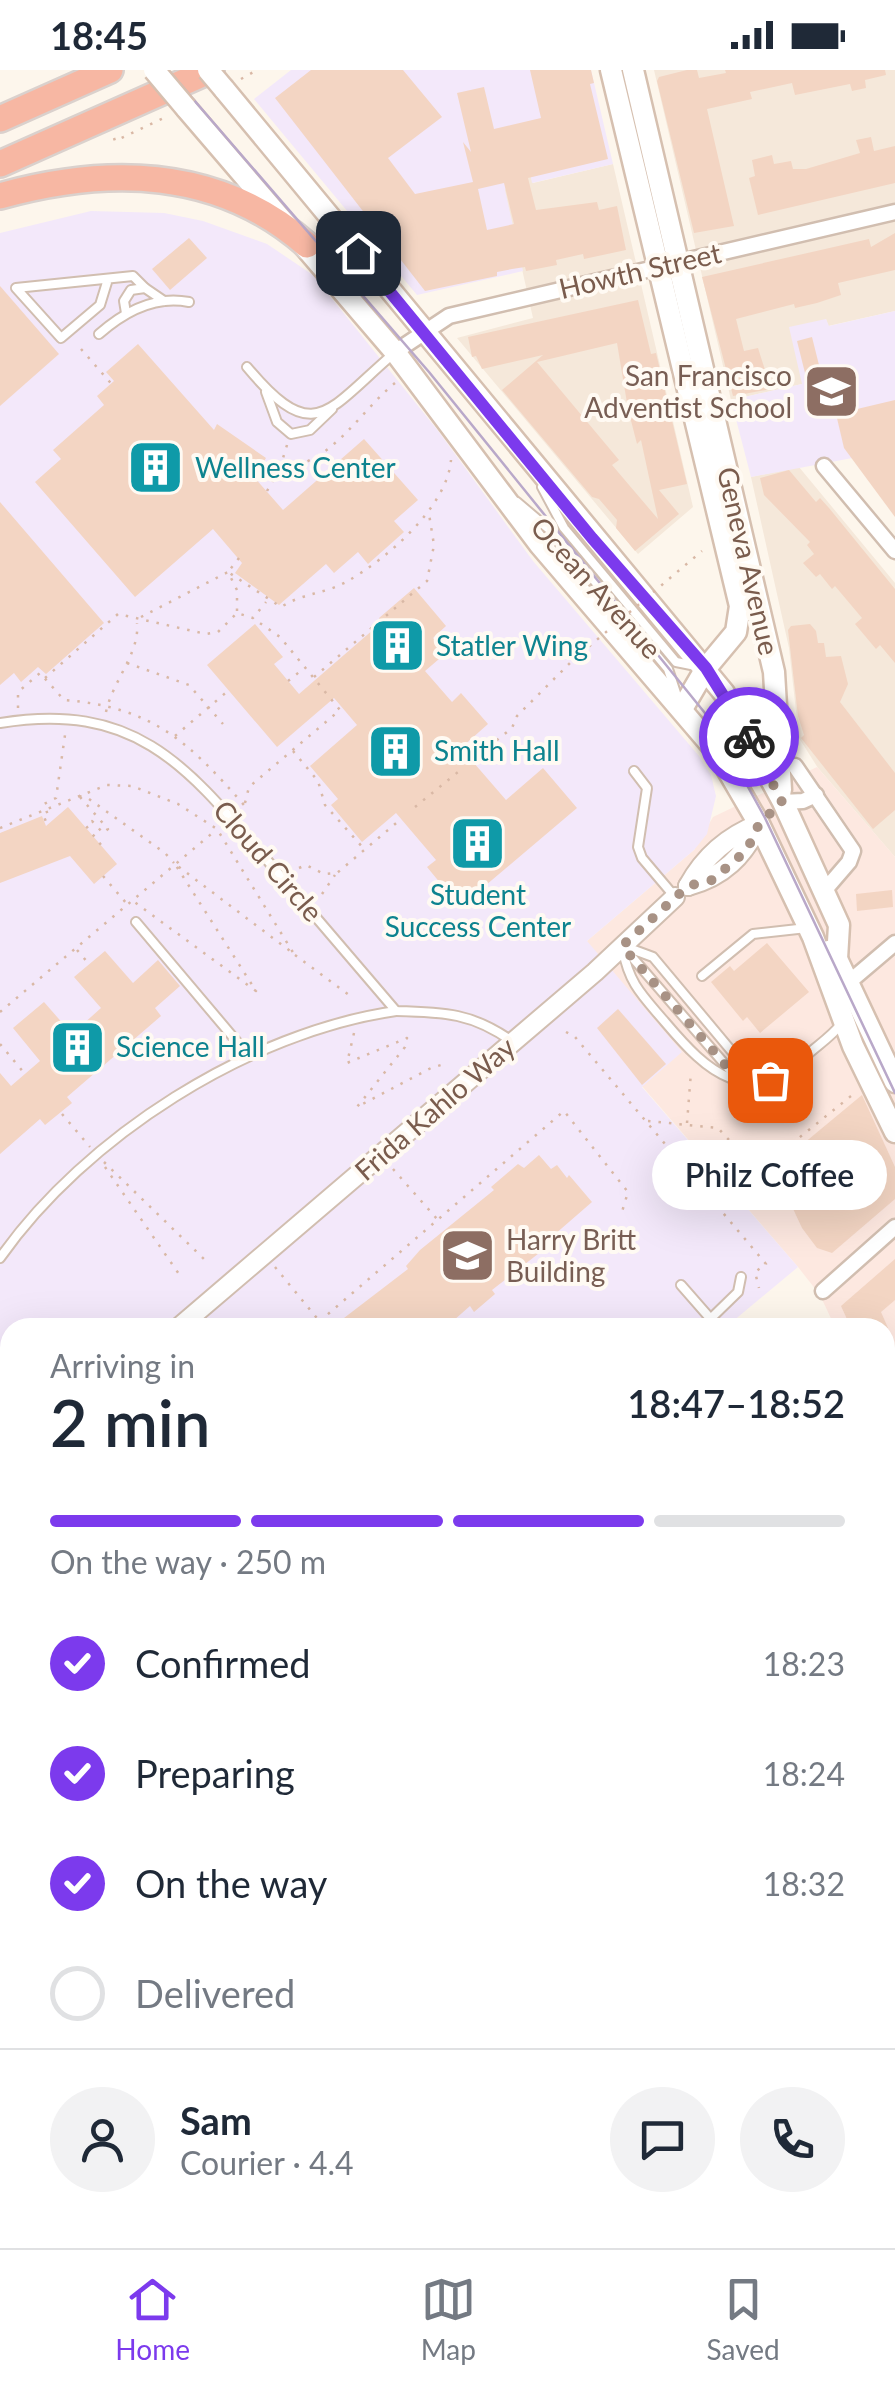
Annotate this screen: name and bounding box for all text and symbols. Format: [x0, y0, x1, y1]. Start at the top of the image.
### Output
text: 18:45 [50, 12, 148, 58]
pin [316, 211, 401, 296]
icon: home [331, 226, 386, 281]
street label: Howth Street [555, 235, 724, 305]
place label: San Francisco Adventist School [584, 358, 792, 424]
school or university icon: San Francisco Adventist School [801, 362, 861, 422]
building icon: Wellness Center [126, 438, 186, 498]
place label: Wellness Center [195, 450, 396, 484]
street label: Geneva Avenue [711, 463, 787, 658]
street label: Ocean Avenue [524, 510, 669, 665]
building icon: Statler Wing [367, 616, 427, 676]
place label: Statler Wing [436, 628, 588, 662]
courier [699, 687, 799, 787]
icon: bike [722, 710, 777, 765]
building icon: Smith Hall [365, 721, 425, 781]
place label: Smith Hall [434, 733, 560, 767]
street label: Cloud Circle [207, 793, 331, 928]
building icon: Student Success Center [448, 814, 508, 874]
place label: Student Success Center [385, 877, 571, 943]
building icon: Science Hall [47, 1017, 107, 1077]
place label: Science Hall [116, 1029, 265, 1063]
street label: Frida Kahlo Way [347, 1029, 522, 1187]
pin [728, 1038, 813, 1123]
icon: bag [743, 1053, 798, 1108]
callout: Philz Coffee [652, 1140, 888, 1210]
text: Philz Coffee [685, 1155, 854, 1194]
place label: Harry Britt Building [506, 1222, 636, 1288]
school or university icon: Harry Britt Building [437, 1226, 497, 1286]
text: Arriving in [50, 1346, 195, 1385]
text: 18:47–18:52 [627, 1380, 845, 1426]
text: 2 min [50, 1383, 210, 1461]
text: On the way · 250 m [50, 1542, 326, 1581]
icon: check [50, 1636, 105, 1691]
text: Confirmed [135, 1640, 311, 1686]
text: 18:23 [763, 1644, 845, 1683]
icon: check [50, 1746, 105, 1801]
text: Preparing [135, 1750, 295, 1796]
text: 18:24 [763, 1754, 845, 1793]
icon: check [50, 1856, 105, 1911]
text: On the way [135, 1860, 327, 1906]
text: 18:32 [763, 1864, 845, 1903]
text: Delivered [135, 1970, 295, 2016]
button: person [50, 2087, 155, 2192]
button: chat [610, 2087, 715, 2192]
button: phone [740, 2087, 845, 2192]
text: Sam [180, 2097, 252, 2143]
text: Courier · 4.4 [180, 2143, 354, 2182]
tab: Home [115, 2272, 190, 2366]
tab: Map [421, 2272, 476, 2366]
tab: Saved [707, 2272, 780, 2366]

